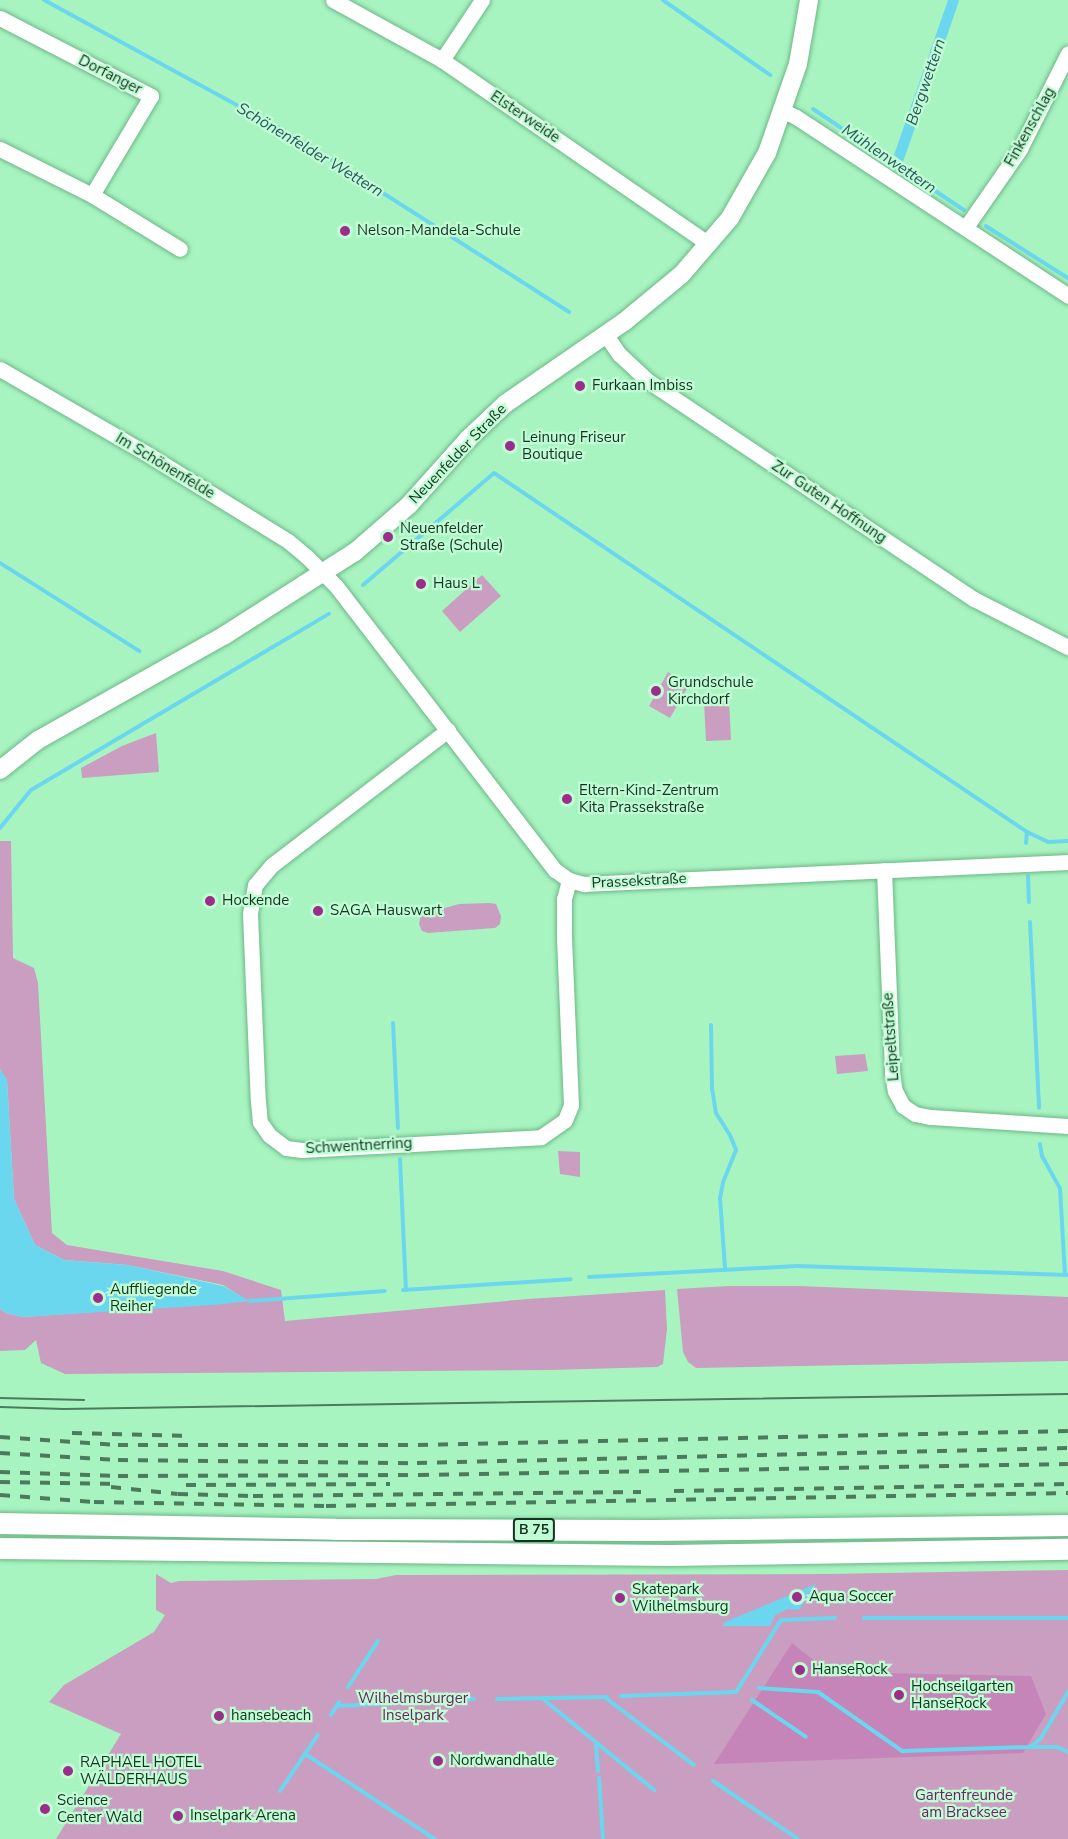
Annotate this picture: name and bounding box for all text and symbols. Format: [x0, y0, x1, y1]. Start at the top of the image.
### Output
water label: Bergwettern [902, 36, 950, 128]
street label: Dorfanger [75, 51, 145, 99]
street label: Finkenschlag [1001, 84, 1059, 170]
street label: Elsterweide [487, 87, 563, 147]
water label: Schönenfelder Wettern [233, 99, 387, 201]
water label: Mühlenwettern [838, 120, 940, 198]
place label: Nelson-Mandela-Schule [357, 222, 521, 240]
marker: Nelson-Mandela-Schule [338, 224, 352, 238]
place label: Furkaan Imbiss [592, 377, 693, 395]
marker: Furkaan Imbiss [573, 379, 587, 393]
street label: Neuenfelder Straße [406, 400, 510, 508]
place label: Leinung Friseur Boutique [522, 428, 626, 463]
street label: Im Schönenfelde [112, 429, 218, 503]
marker: Leinung Friseur Boutique [503, 439, 517, 453]
street label: Zur Guten Hoffnung [768, 457, 890, 547]
place label: Neuenfelder Straße (Schule) [400, 519, 504, 554]
marker: Neuenfelder Straße (Schule) [381, 530, 395, 544]
place label: Haus L [433, 575, 480, 593]
marker: Haus L [414, 577, 428, 591]
place label: Grundschule Kirchdorf [668, 673, 753, 708]
marker: Grundschule Kirchdorf [649, 684, 663, 698]
place label: Eltern-Kind-Zentrum Kita Prassekstraße [579, 781, 719, 816]
marker: Eltern-Kind-Zentrum Kita Prassekstraße [560, 792, 574, 806]
street label: Prassekstraße [591, 870, 687, 892]
place label: Hockende [222, 892, 289, 910]
marker: Hockende [203, 894, 217, 908]
place label: SAGA Hauswart [330, 902, 442, 920]
marker: SAGA Hauswart [311, 904, 325, 918]
street label: Leipeltstraße [879, 992, 903, 1082]
street label: Schwentnerring [305, 1134, 413, 1158]
place label: Auffliegende Reiher [110, 1280, 197, 1315]
marker: Auffliegende Reiher [91, 1291, 105, 1305]
road number: B 75 [512, 1519, 556, 1541]
place label: Skatepark Wilhelmsburg [632, 1580, 729, 1615]
place label: Aqua Soccer [809, 1588, 893, 1606]
marker: Aqua Soccer [790, 1590, 804, 1604]
marker: Skatepark Wilhelmsburg [613, 1591, 627, 1605]
place label: HanseRock [812, 1661, 888, 1679]
marker: HanseRock [793, 1663, 807, 1677]
place label: Hochseilgarten HanseRock [911, 1677, 1013, 1712]
marker: Hochseilgarten HanseRock [892, 1688, 906, 1702]
park label: Wilhelmsburger Inselpark [358, 1689, 468, 1724]
place label: hansebeach [231, 1707, 311, 1725]
marker: hansebeach [212, 1709, 226, 1723]
place label: Nordwandhalle [450, 1752, 554, 1770]
place label: RAPHAEL HOTEL WÄLDERHAUS [80, 1753, 202, 1788]
marker: Nordwandhalle [431, 1754, 445, 1768]
marker: RAPHAEL HOTEL WÄLDERHAUS [61, 1764, 75, 1778]
park label: Gartenfreunde am Bracksee [915, 1786, 1013, 1821]
place label: Science Center Wald [57, 1791, 142, 1826]
marker: Science Center Wald [38, 1802, 52, 1816]
place label: Inselpark Arena [190, 1807, 296, 1825]
marker: Inselpark Arena [171, 1809, 185, 1823]

